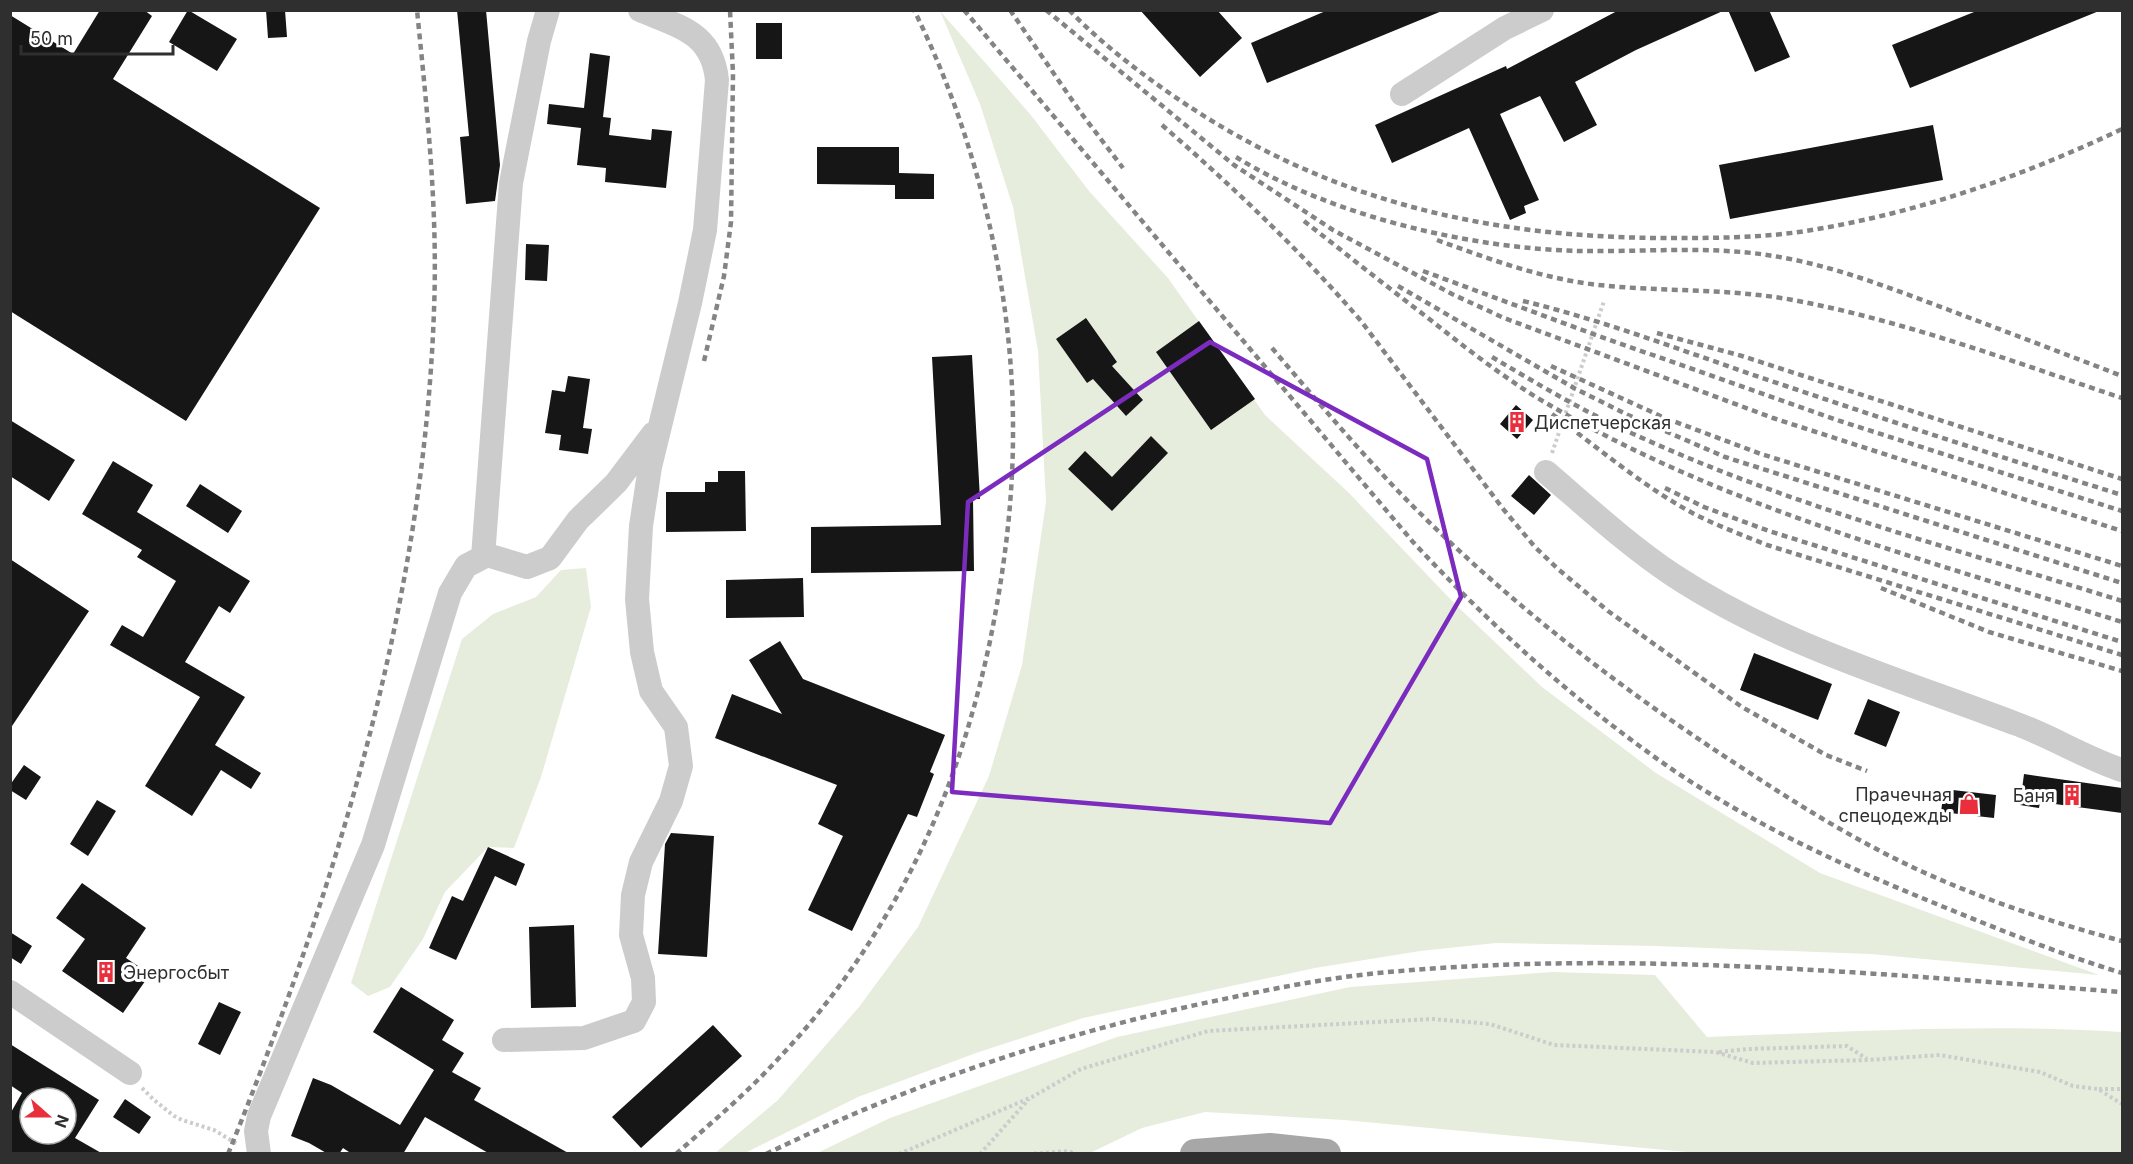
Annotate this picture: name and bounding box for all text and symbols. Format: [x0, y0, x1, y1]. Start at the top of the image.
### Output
scale bar [21, 18, 172, 56]
text: 50 m [30, 28, 73, 49]
building icon: Диспетчерская [1505, 410, 1529, 434]
place label: Диспетчерская [1534, 412, 1671, 433]
building icon: Баня [2060, 783, 2084, 807]
place label: Прачечная спецодежды [1839, 784, 1952, 826]
place label: Баня [2013, 785, 2055, 806]
shop icon: Прачечная спецодежды [1957, 792, 1981, 816]
building icon: Энергосбыт [94, 960, 118, 984]
place label: Энергосбыт [123, 962, 230, 983]
north arrow [18, 1086, 78, 1146]
text: N [50, 1112, 74, 1131]

